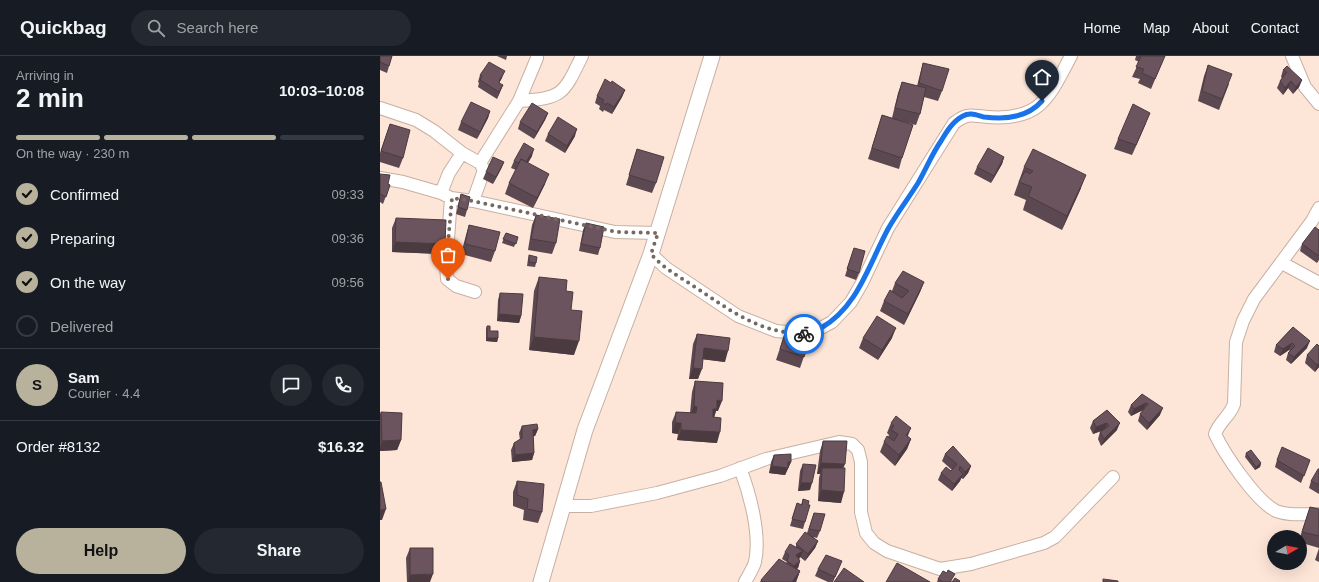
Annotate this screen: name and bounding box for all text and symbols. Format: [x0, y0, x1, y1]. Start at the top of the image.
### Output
search box [131, 10, 411, 46]
text: Quickbag [20, 17, 107, 38]
icon: search [145, 17, 167, 39]
text: Search here [177, 19, 258, 36]
text: Home [1084, 20, 1121, 36]
text: Map [1143, 20, 1170, 36]
text: About [1192, 20, 1229, 36]
text: Contact [1251, 20, 1299, 36]
pin [1025, 60, 1059, 101]
icon: home [1031, 66, 1053, 88]
text: Arriving in [16, 68, 74, 83]
text: 10:03–10:08 [279, 82, 364, 99]
text: 2 min [16, 83, 84, 113]
text: On the way · 230 m [16, 146, 129, 161]
icon: check [16, 183, 38, 205]
text: Confirmed [50, 186, 119, 203]
text: 09:33 [331, 187, 364, 202]
icon: check [16, 227, 38, 249]
text: Preparing [50, 230, 115, 247]
text: 09:36 [331, 231, 364, 246]
pin [431, 238, 465, 279]
icon: bag [437, 244, 459, 266]
icon: check [16, 271, 38, 293]
text: On the way [50, 274, 126, 291]
text: 09:56 [331, 275, 364, 290]
courier [784, 314, 824, 354]
text: Delivered [50, 318, 113, 335]
icon: bike [793, 323, 815, 345]
button: chat [270, 364, 312, 406]
button: phone [322, 364, 364, 406]
text: Sam [68, 369, 100, 386]
text: S [32, 376, 42, 393]
text: Courier · 4.4 [68, 386, 140, 401]
text: Order #8132 [16, 438, 100, 455]
text: $16.32 [318, 438, 364, 455]
button: Help [16, 528, 186, 574]
button: Share [194, 528, 364, 574]
north arrow [1267, 530, 1307, 570]
map controls [1267, 530, 1307, 570]

